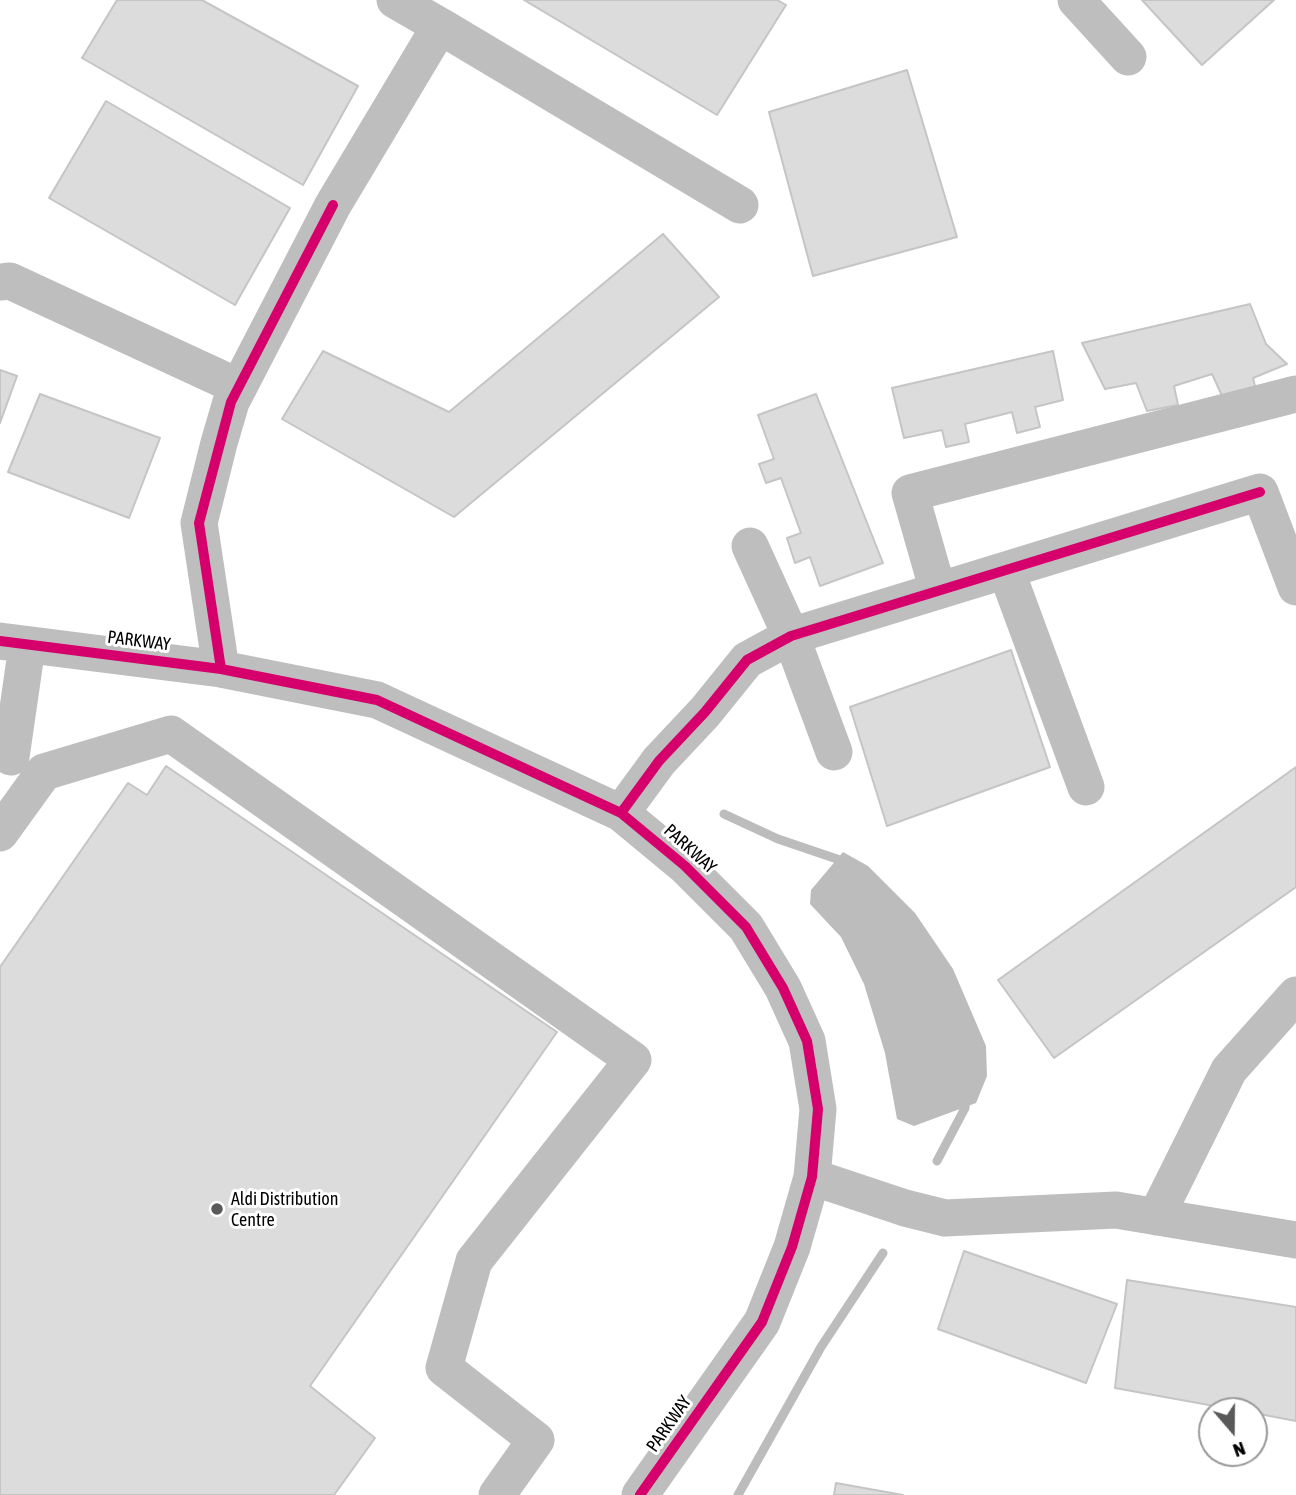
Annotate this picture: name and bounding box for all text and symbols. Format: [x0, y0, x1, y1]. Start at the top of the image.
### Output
street label: PARKWAY [106, 626, 172, 656]
street label: PARKWAY [659, 820, 721, 878]
place label: Aldi Distribution Centre [231, 1188, 338, 1230]
marker: Aldi Distribution Centre [209, 1201, 225, 1217]
street label: PARKWAY [642, 1392, 696, 1456]
north arrow [1198, 1397, 1268, 1467]
text: N [1230, 1438, 1249, 1462]

